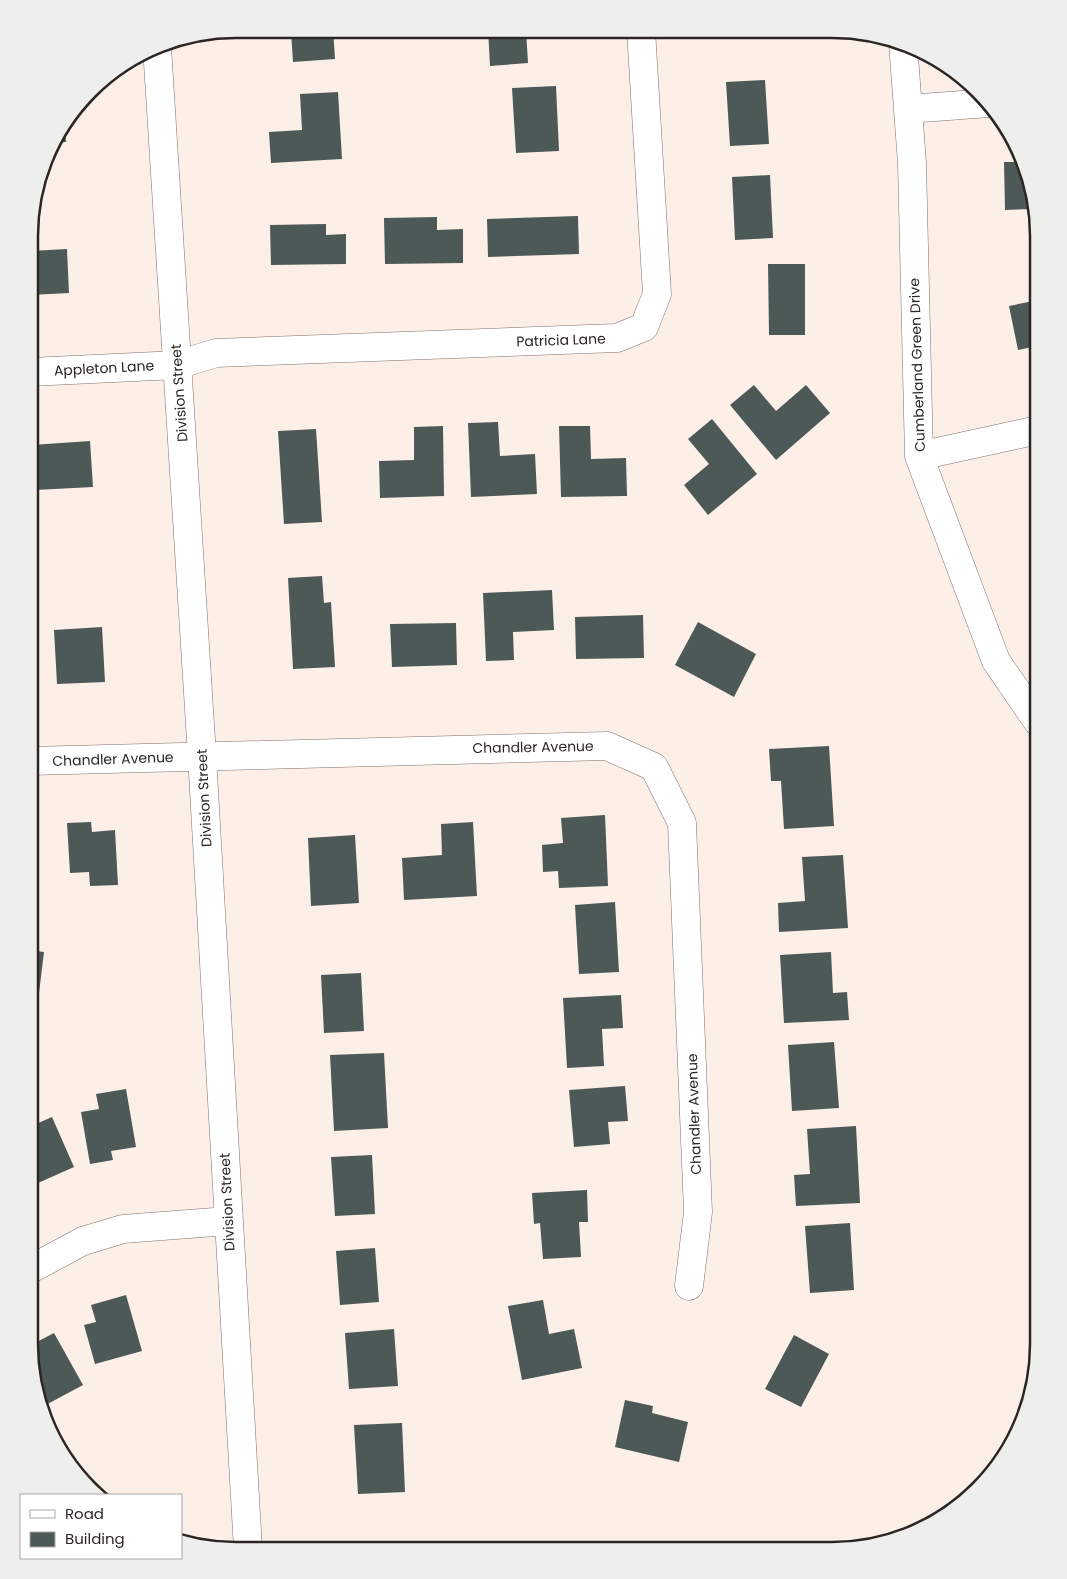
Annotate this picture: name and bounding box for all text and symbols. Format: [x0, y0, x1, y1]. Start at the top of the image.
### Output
street label: Cumberland Green Drive [904, 277, 930, 452]
street label: Patricia Lane [516, 328, 606, 352]
street label: Division Street [166, 343, 192, 443]
street label: Appleton Lane [53, 355, 155, 381]
street label: Chandler Avenue [472, 736, 594, 758]
street label: Chandler Avenue [52, 747, 174, 771]
street label: Division Street [191, 749, 217, 847]
street label: Chandler Avenue [682, 1053, 706, 1175]
street label: Division Street [214, 1153, 240, 1251]
legend [20, 1494, 182, 1559]
text: Road [65, 1503, 104, 1524]
text: Building [65, 1528, 125, 1549]

